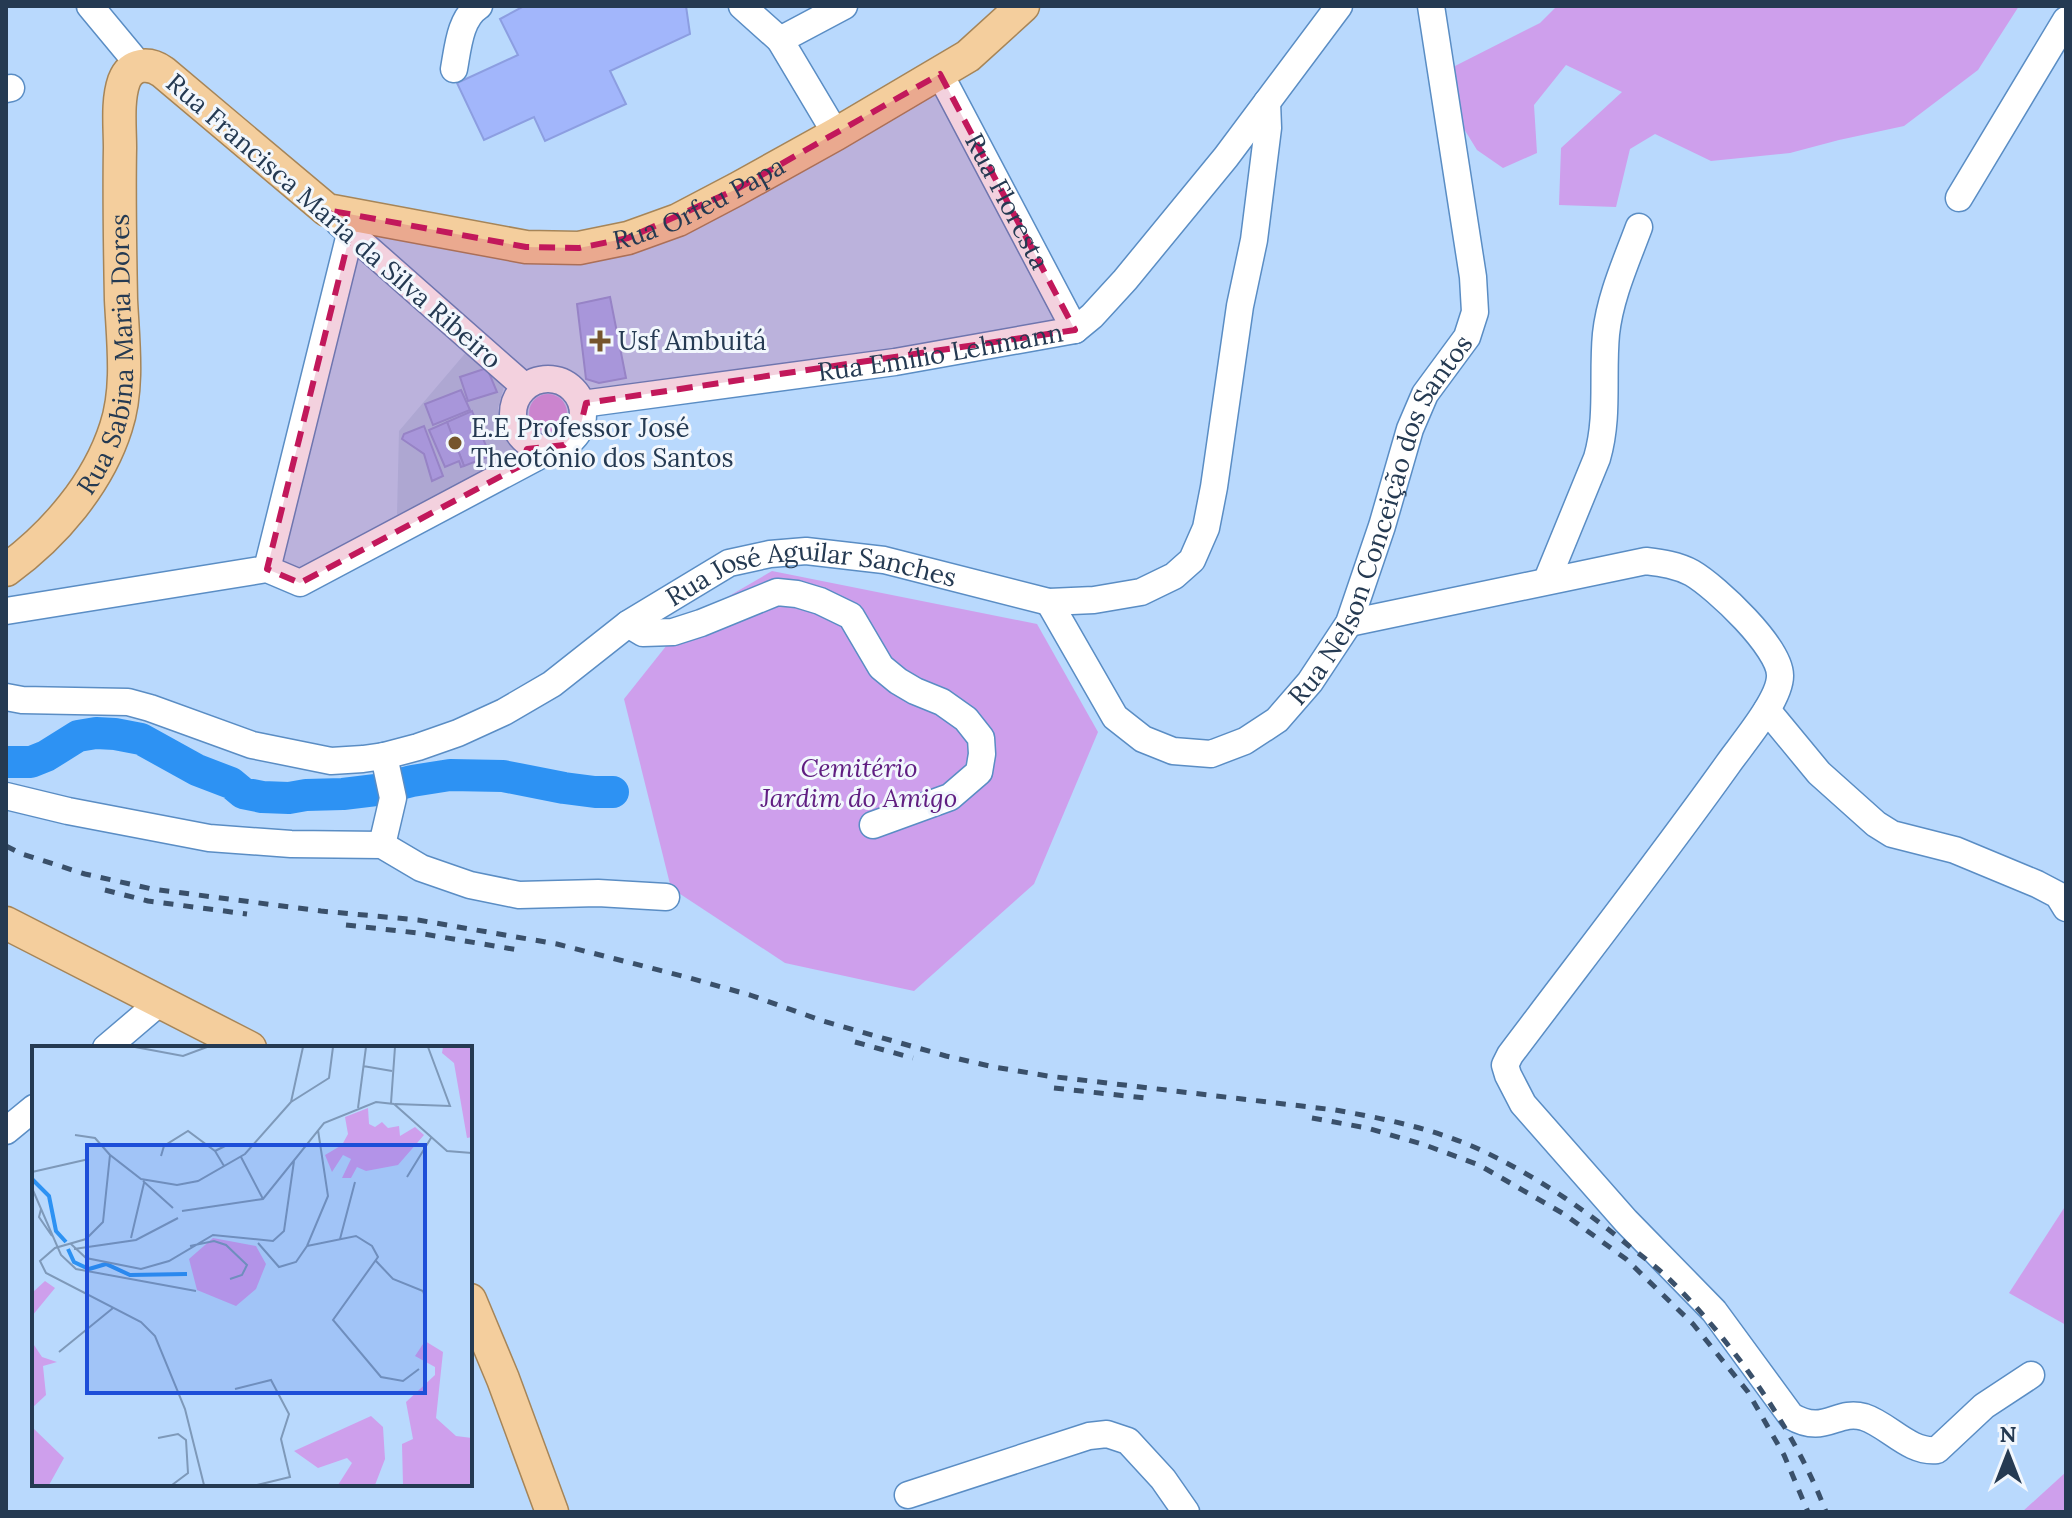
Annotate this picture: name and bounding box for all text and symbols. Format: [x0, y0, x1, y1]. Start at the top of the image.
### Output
street label: Rua Francisca Maria da Silva Ribeiro [160, 66, 509, 375]
street label: Rua Floresta [958, 127, 1057, 275]
street label: Rua Orfeu Papa [610, 149, 790, 257]
street label: Rua Sabina Maria Dores [69, 214, 140, 501]
street label: Rua Emílio Lehmann [815, 315, 1066, 388]
place label: Usf Ambuitá [618, 324, 766, 357]
street label: Rua Nelson Conceição dos Santos [1281, 328, 1479, 711]
marker: Usf Ambuitá [589, 330, 611, 352]
place label: E.E Professor José Theotônio dos Santos [471, 411, 733, 474]
marker: E.E Professor José Theotônio dos Santos [446, 434, 464, 452]
street label: Rua José Aguilar Sanches [660, 533, 960, 613]
park label: Cemitério Jardim do Amigo [760, 751, 957, 814]
inset map [32, 1046, 472, 1486]
north arrow [1968, 1414, 2048, 1494]
text: N [1999, 1420, 2017, 1448]

